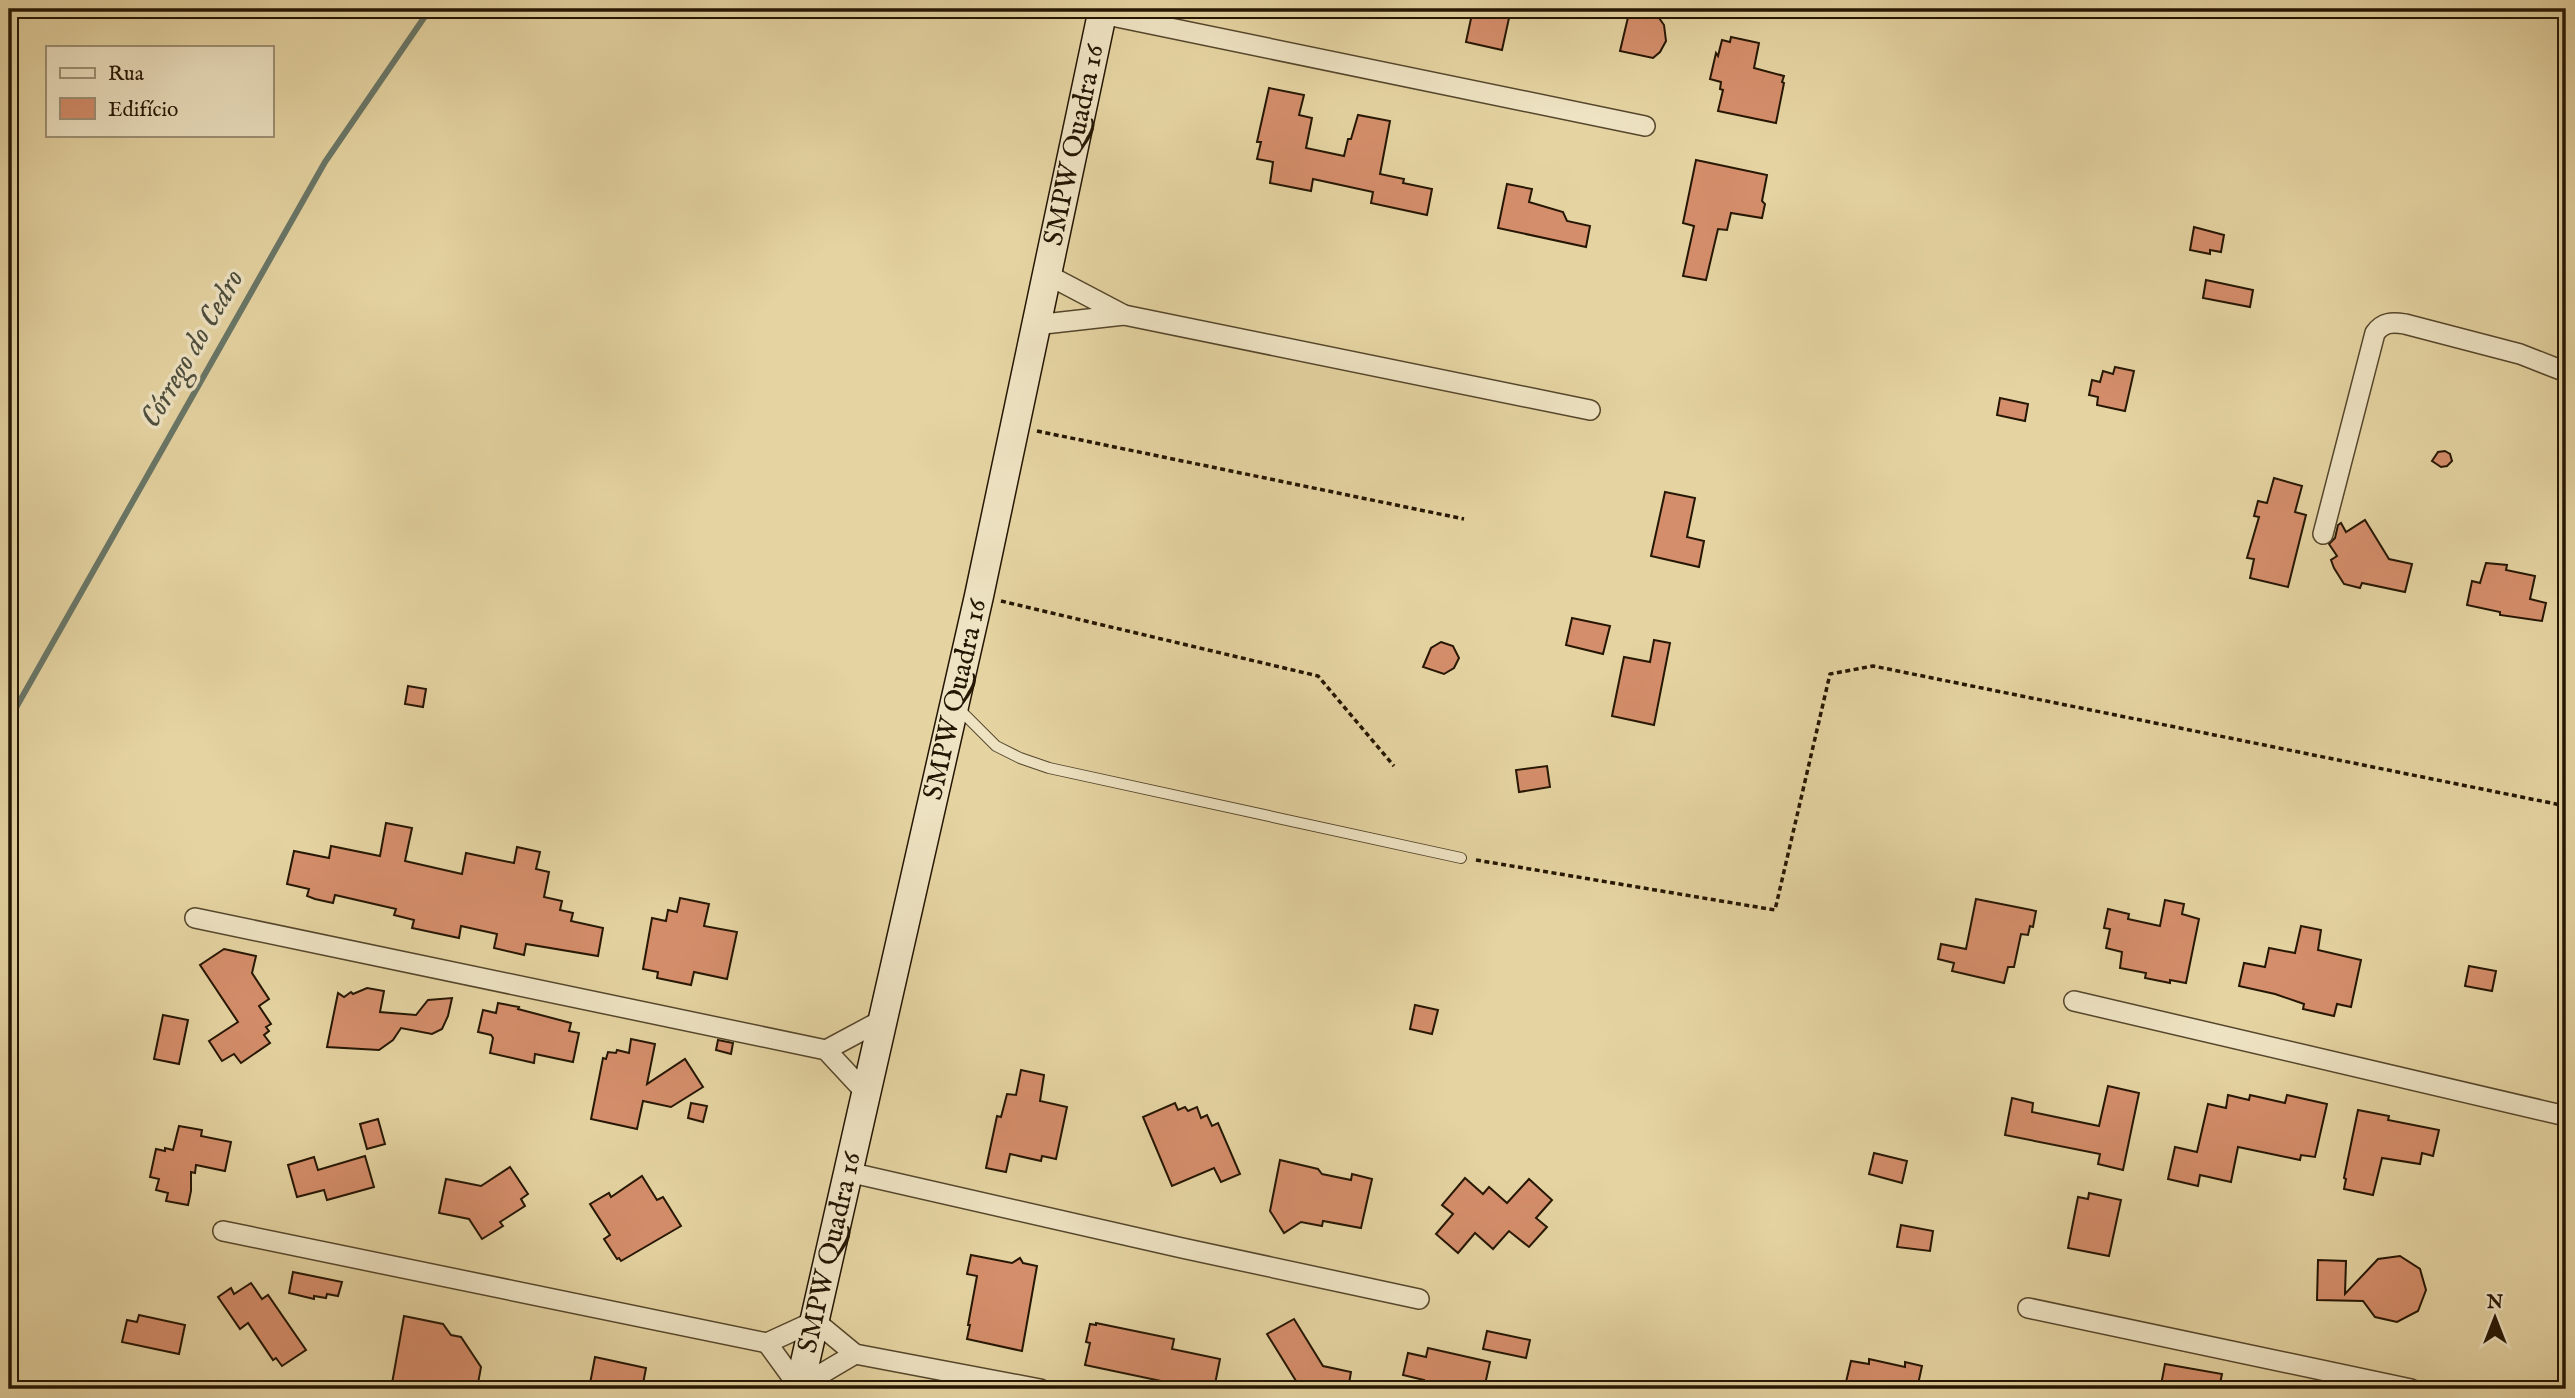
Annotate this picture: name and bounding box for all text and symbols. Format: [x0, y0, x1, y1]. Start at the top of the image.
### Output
street label: SMPW Quadra 16 [1036, 40, 1113, 249]
legend [46, 46, 273, 136]
text: Rua [108, 61, 145, 88]
text: Edifício [108, 97, 178, 124]
water label: Córrego do Cedro [132, 263, 254, 435]
street label: SMPW Quadra 16 [916, 595, 996, 803]
street label: SMPW Quadra 16 [790, 1147, 870, 1356]
north arrow [2460, 1282, 2530, 1352]
text: N [2486, 1291, 2504, 1315]

